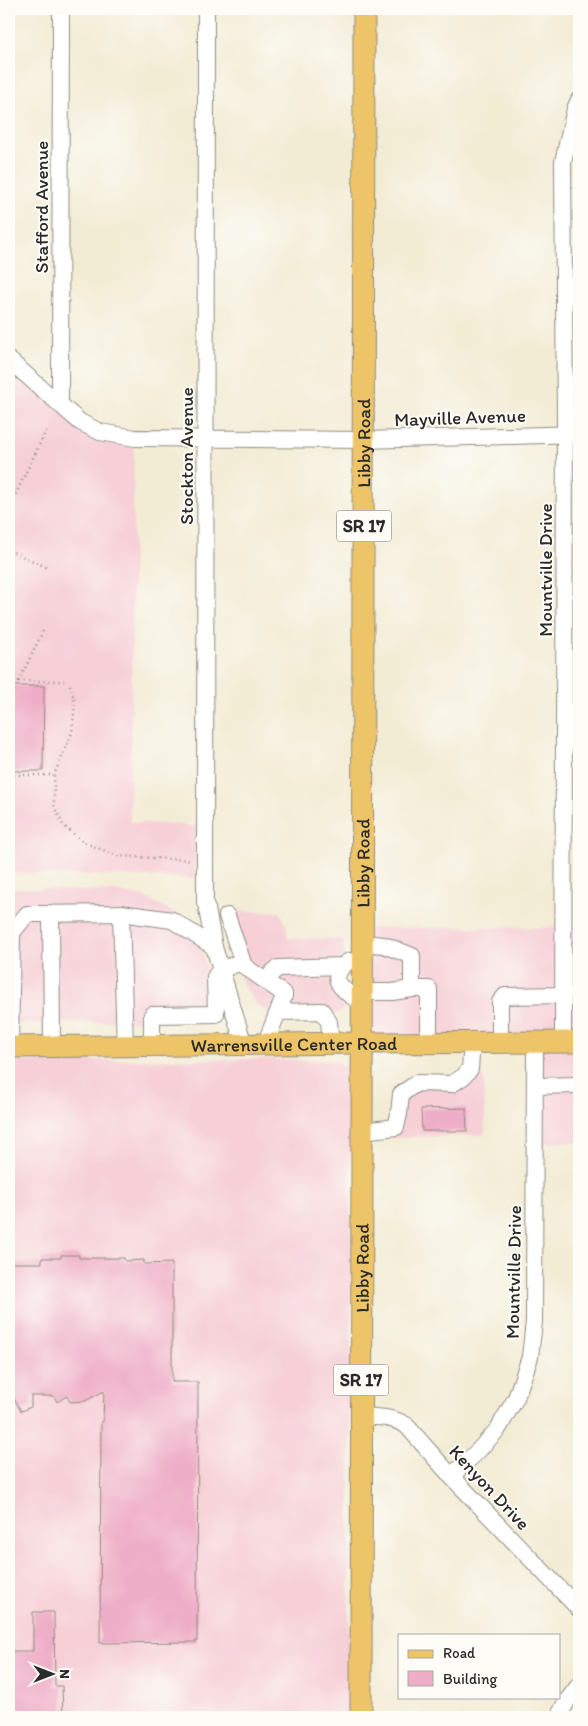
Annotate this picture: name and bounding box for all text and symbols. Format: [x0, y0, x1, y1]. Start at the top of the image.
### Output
street label: Stafford Avenue [30, 141, 53, 273]
street label: Stockton Avenue [175, 387, 198, 525]
street label: Libby Road [352, 398, 375, 488]
street label: Mayville Avenue [394, 404, 526, 431]
street label: Mountville Drive [534, 503, 557, 637]
road number: SR 17 [336, 511, 392, 542]
street label: Libby Road [351, 818, 375, 908]
street label: Warrensville Center Road [191, 1032, 397, 1057]
street label: Mountville Drive [501, 1205, 526, 1339]
street label: Libby Road [351, 1223, 374, 1313]
road number: SR 17 [334, 1364, 388, 1396]
street label: Kenyon Drive [444, 1440, 535, 1535]
legend [398, 1634, 560, 1698]
text: Road [443, 1644, 476, 1662]
north arrow [28, 1648, 78, 1698]
text: N [56, 1669, 73, 1679]
text: Building [443, 1670, 497, 1688]

